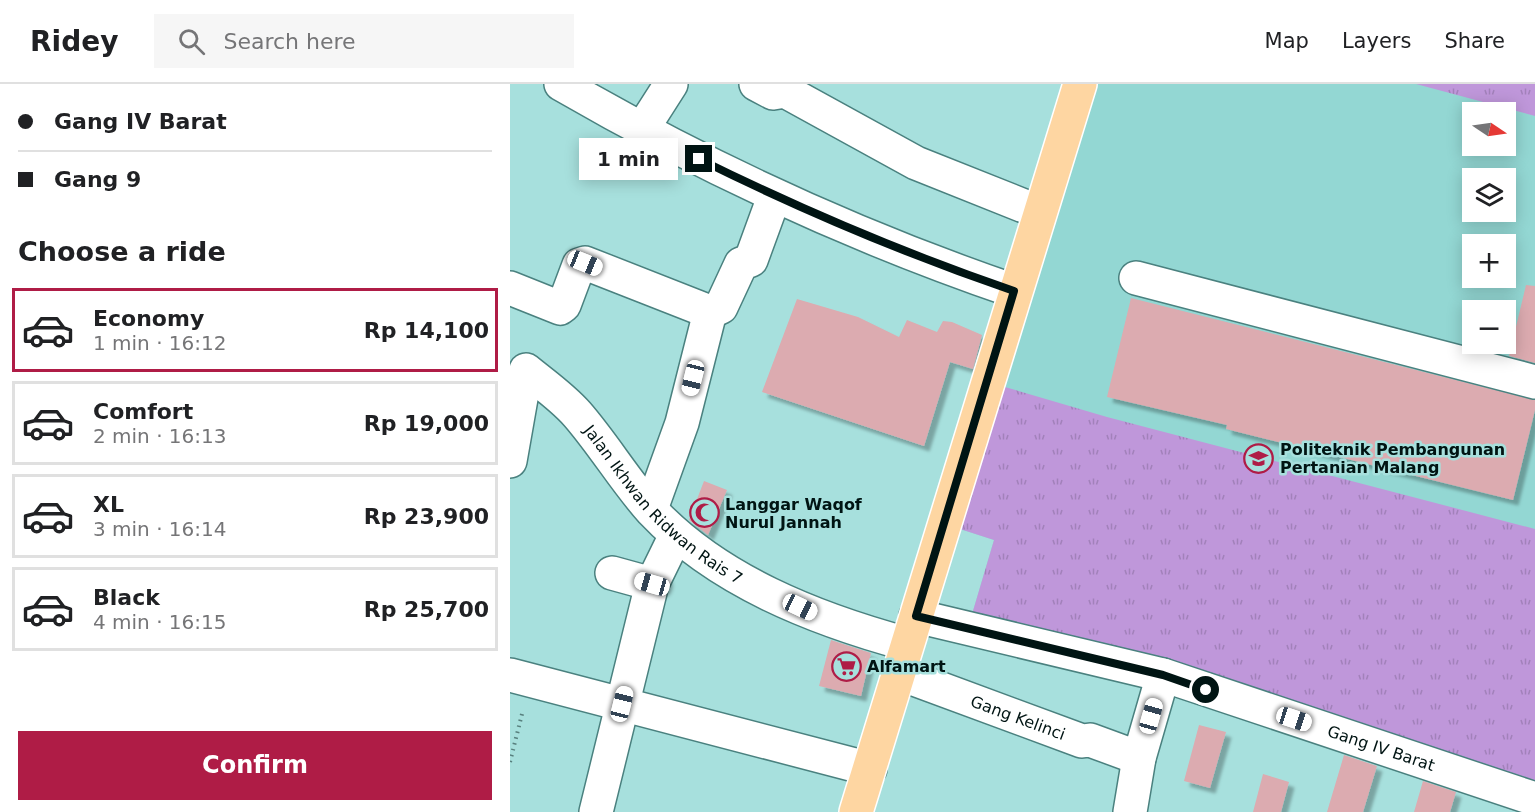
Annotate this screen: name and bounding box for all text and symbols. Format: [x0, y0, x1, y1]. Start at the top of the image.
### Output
search box [154, 14, 574, 68]
text: Ridey [30, 25, 118, 58]
icon: search [175, 25, 208, 58]
text: Search here [223, 29, 356, 54]
text: Map [1265, 29, 1309, 53]
text: Layers [1342, 29, 1411, 53]
text: Share [1444, 29, 1505, 53]
north arrow [1462, 102, 1516, 156]
map controls [1462, 102, 1516, 354]
text: Gang IV Barat [54, 109, 227, 134]
callout: 1 min [579, 138, 678, 180]
route end [685, 145, 712, 172]
text: 1 min [597, 147, 660, 171]
text: Gang 9 [54, 167, 141, 192]
button: layers [1462, 168, 1516, 222]
button: + [1462, 234, 1516, 288]
text: Choose a ride [18, 236, 226, 267]
car [565, 248, 605, 278]
button: − [1462, 300, 1516, 354]
icon: car [21, 303, 75, 357]
text: Economy [93, 306, 204, 331]
text: Rp 14,100 [364, 318, 489, 343]
text: 1 min · 16:12 [93, 331, 227, 355]
car [680, 358, 706, 398]
icon: car [21, 396, 75, 450]
text: Comfort [93, 399, 193, 424]
text: Rp 19,000 [364, 411, 489, 436]
street label: Jalan Ikhwan Ridwan Rais 7 [580, 420, 746, 588]
text: 2 min · 16:13 [93, 424, 227, 448]
place label: Politeknik Pembangunan Pertanian Malang [1280, 440, 1505, 477]
school or university icon: Politeknik Pembangunan Pertanian Malang [1243, 442, 1275, 474]
icon: car [21, 489, 75, 543]
text: XL [93, 492, 124, 517]
place label: Langgar Waqof Nurul Jannah [725, 495, 863, 532]
mosque icon: Langgar Waqof Nurul Jannah [688, 497, 720, 529]
text: Rp 23,900 [364, 504, 489, 529]
text: 3 min · 16:14 [93, 517, 227, 541]
car [632, 570, 672, 598]
icon: car [21, 582, 75, 636]
text: Black [93, 585, 160, 610]
car [780, 591, 820, 623]
text: Rp 25,700 [364, 597, 489, 622]
text: 4 min · 16:15 [93, 610, 227, 634]
supermarket icon: Alfamart [830, 650, 862, 682]
place label: Alfamart [867, 657, 946, 676]
route start [1192, 676, 1219, 703]
car [609, 684, 635, 724]
street label: Gang Kelinci [968, 691, 1068, 744]
car [1137, 696, 1165, 736]
car [1274, 705, 1314, 733]
street label: Gang IV Barat [1325, 721, 1437, 774]
button: Confirm [18, 731, 492, 800]

